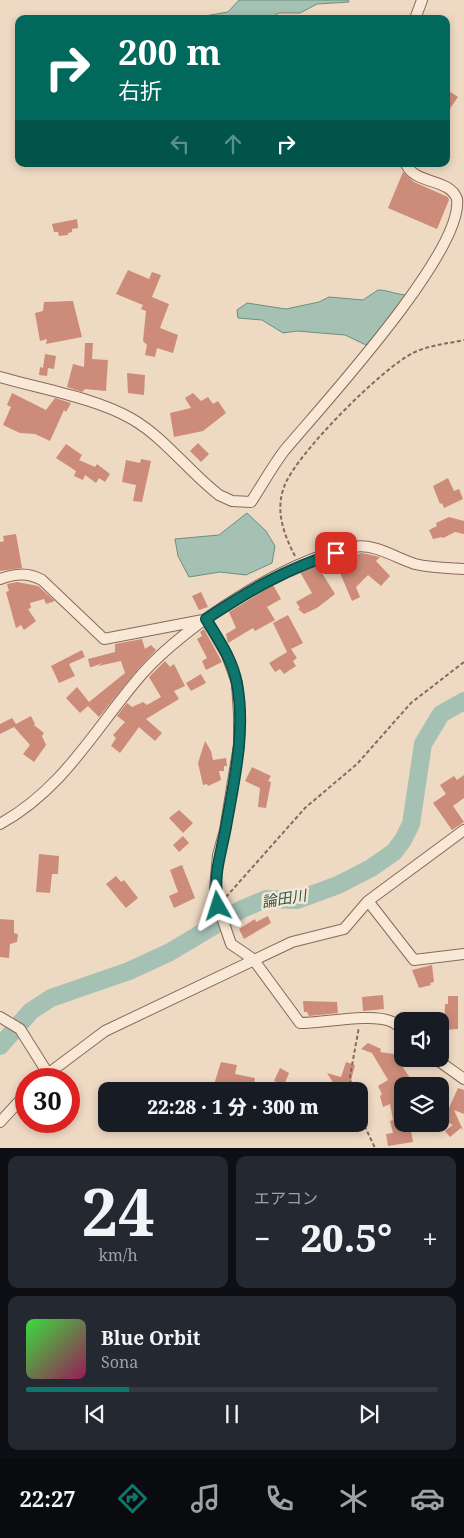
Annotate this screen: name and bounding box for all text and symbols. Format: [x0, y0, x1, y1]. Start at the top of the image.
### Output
text: 200 m [118, 28, 221, 75]
icon: right [35, 35, 100, 100]
text: 右折 [118, 75, 162, 105]
icon: left [166, 130, 194, 158]
icon: ahead [219, 130, 247, 158]
icon: right [272, 130, 300, 158]
pin [315, 532, 357, 574]
icon: arrive [322, 539, 350, 567]
position arrow [191, 879, 243, 931]
water label: 論田川 [260, 884, 310, 911]
map controls [394, 1012, 449, 1132]
button: sound [394, 1012, 449, 1067]
speed limit sign: 30 [15, 1068, 80, 1133]
button: layers [394, 1077, 449, 1132]
text: 22:28 · 1 分 · 300 m [147, 1094, 319, 1120]
text: 24 [81, 1167, 155, 1255]
text: エアコン [254, 1187, 318, 1209]
text: 20.5° [300, 1211, 392, 1263]
text: − [254, 1219, 270, 1257]
text: + [422, 1219, 438, 1257]
text: km/h [98, 1244, 138, 1266]
text: Blue Orbit [101, 1325, 201, 1351]
text: Sona [101, 1351, 138, 1373]
icon: previous [81, 1400, 109, 1428]
icon: pause [218, 1400, 246, 1428]
icon: next [355, 1400, 383, 1428]
icon: directions [115, 1481, 150, 1516]
icon: music [188, 1481, 223, 1516]
icon: phone [262, 1481, 297, 1516]
icon: climate [336, 1481, 371, 1516]
icon: car [410, 1481, 445, 1516]
text: 22:27 [19, 1483, 76, 1513]

